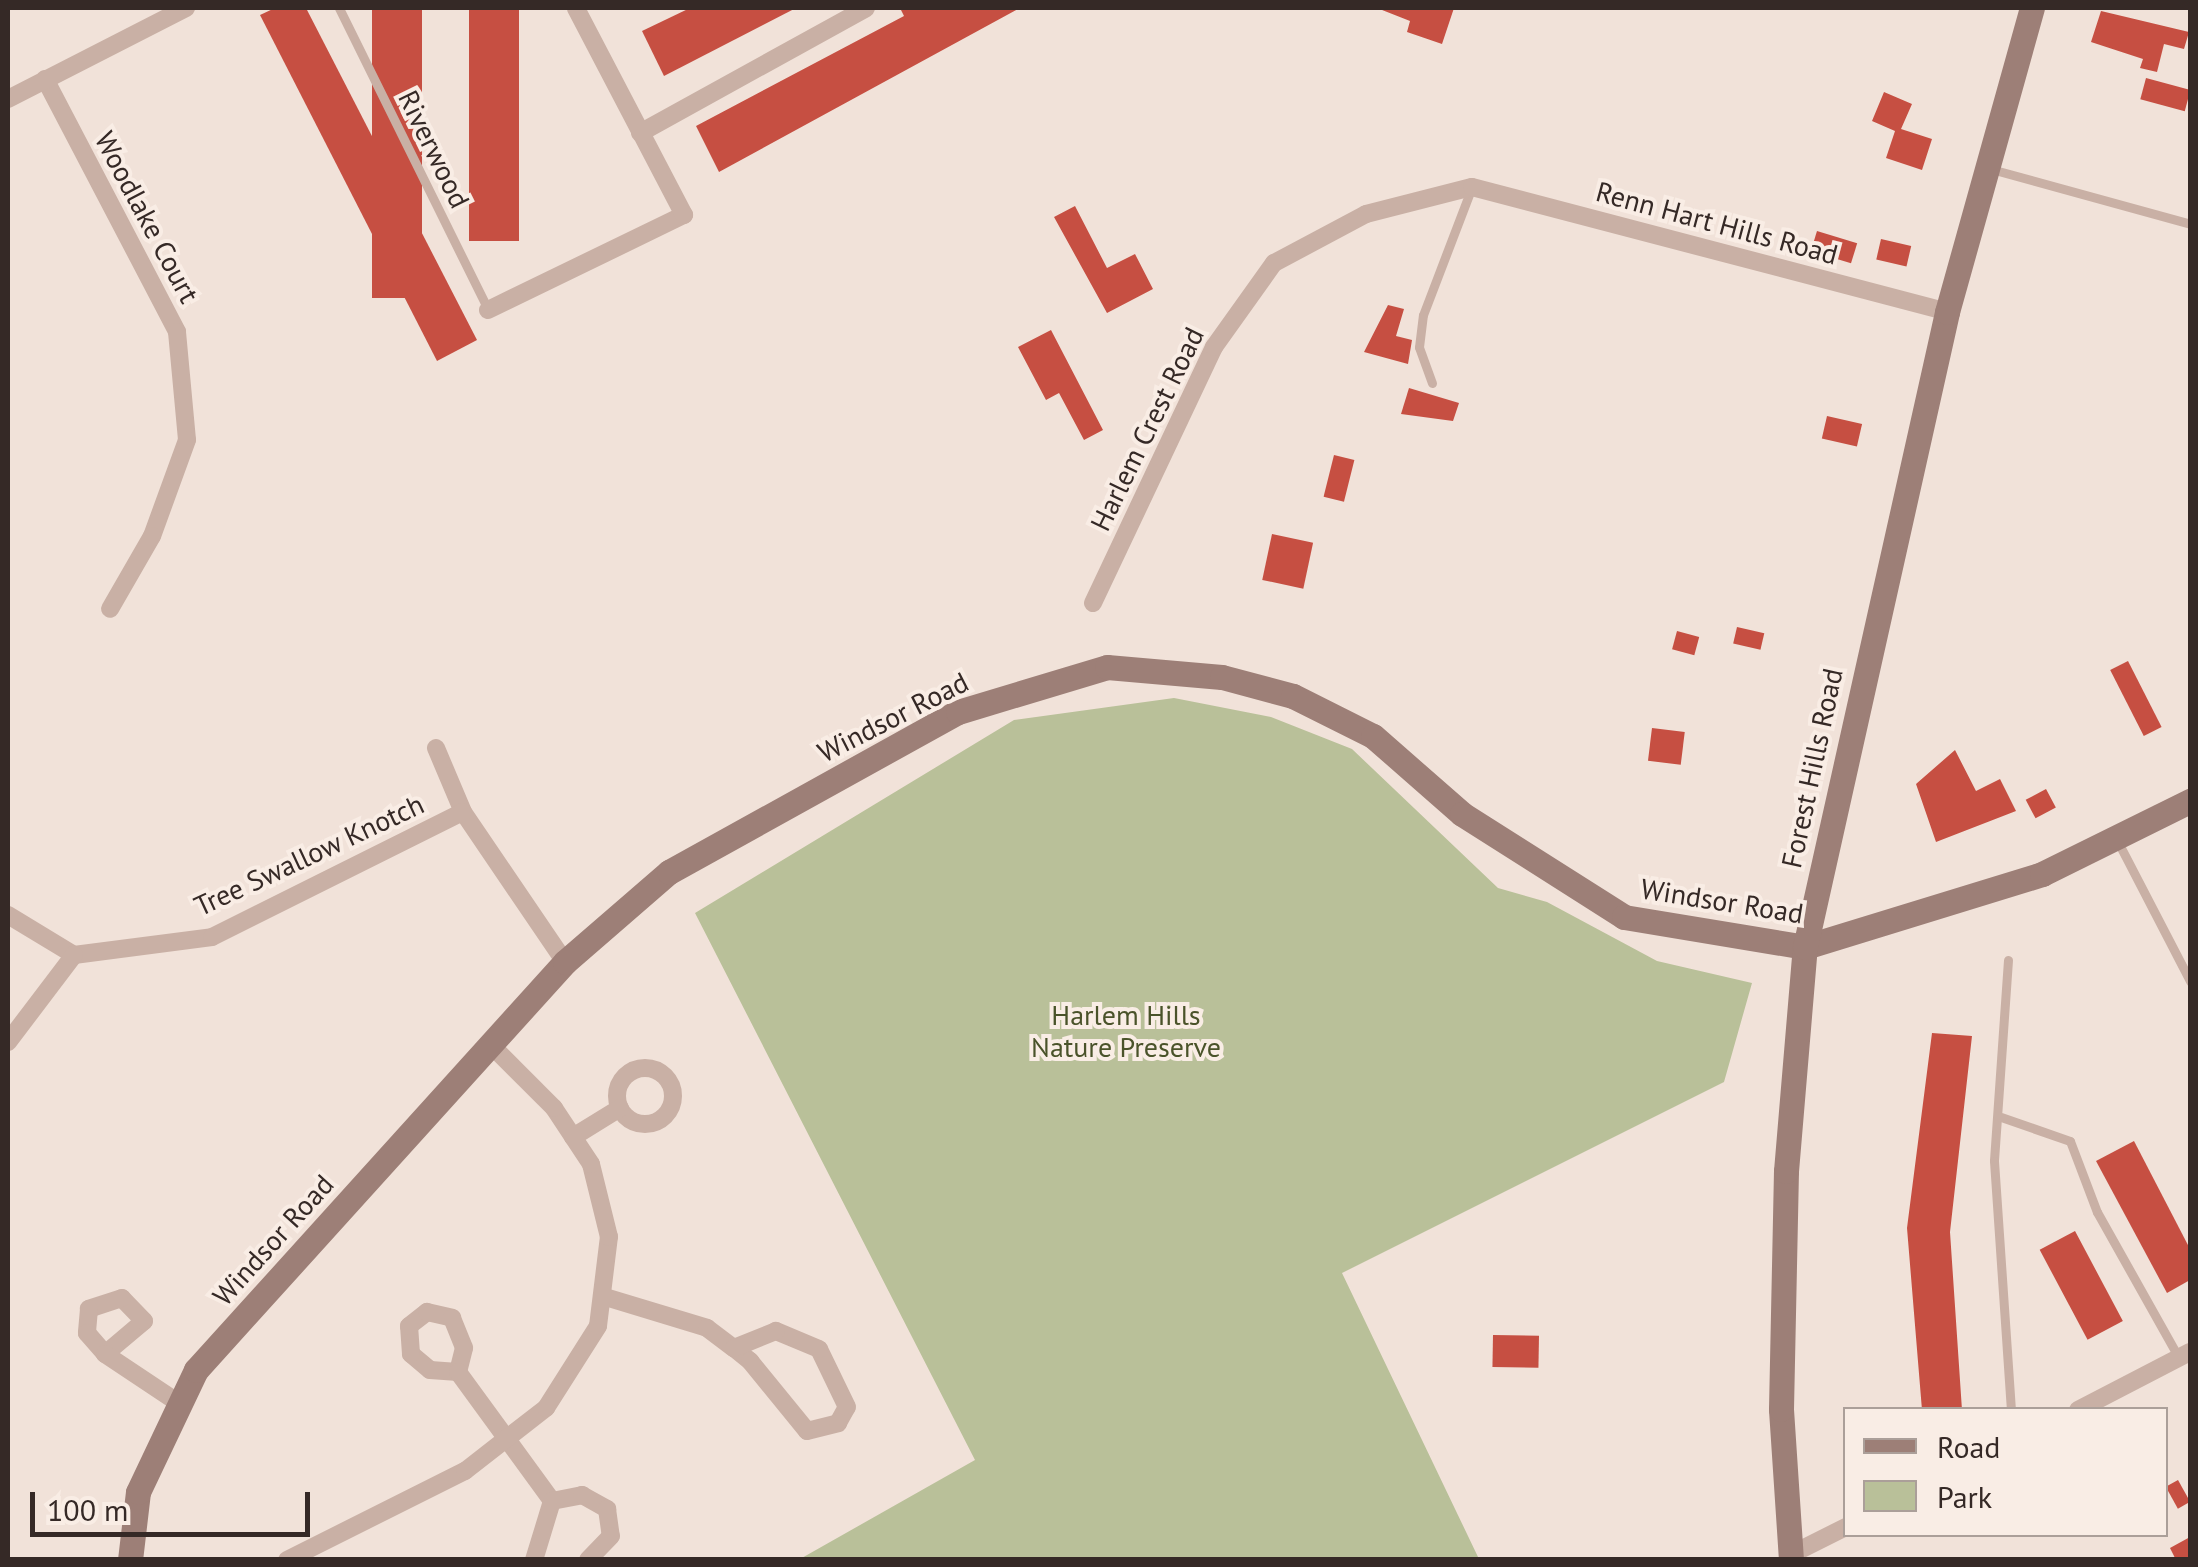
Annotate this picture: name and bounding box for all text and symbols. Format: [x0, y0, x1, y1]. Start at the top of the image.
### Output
street label: Riverwood [391, 85, 477, 213]
street label: Woodlake Court [88, 126, 206, 308]
street label: Renn Hart Hills Road [1592, 175, 1842, 271]
street label: Harlem Crest Road [1083, 322, 1211, 536]
street label: Windsor Road [812, 665, 974, 769]
street label: Forest Hills Road [1774, 665, 1850, 871]
street label: Tree Swallow Knotch [189, 787, 429, 923]
street label: Windsor Road [1638, 872, 1806, 930]
park label: Harlem Hills Nature Preserve [1031, 998, 1221, 1064]
street label: Windsor Road [206, 1168, 340, 1312]
legend [1843, 1407, 2168, 1537]
text: Road [1937, 1427, 2001, 1466]
scale bar [35, 1472, 315, 1534]
text: Park [1937, 1477, 1992, 1516]
text: 100 m [47, 1490, 128, 1529]

